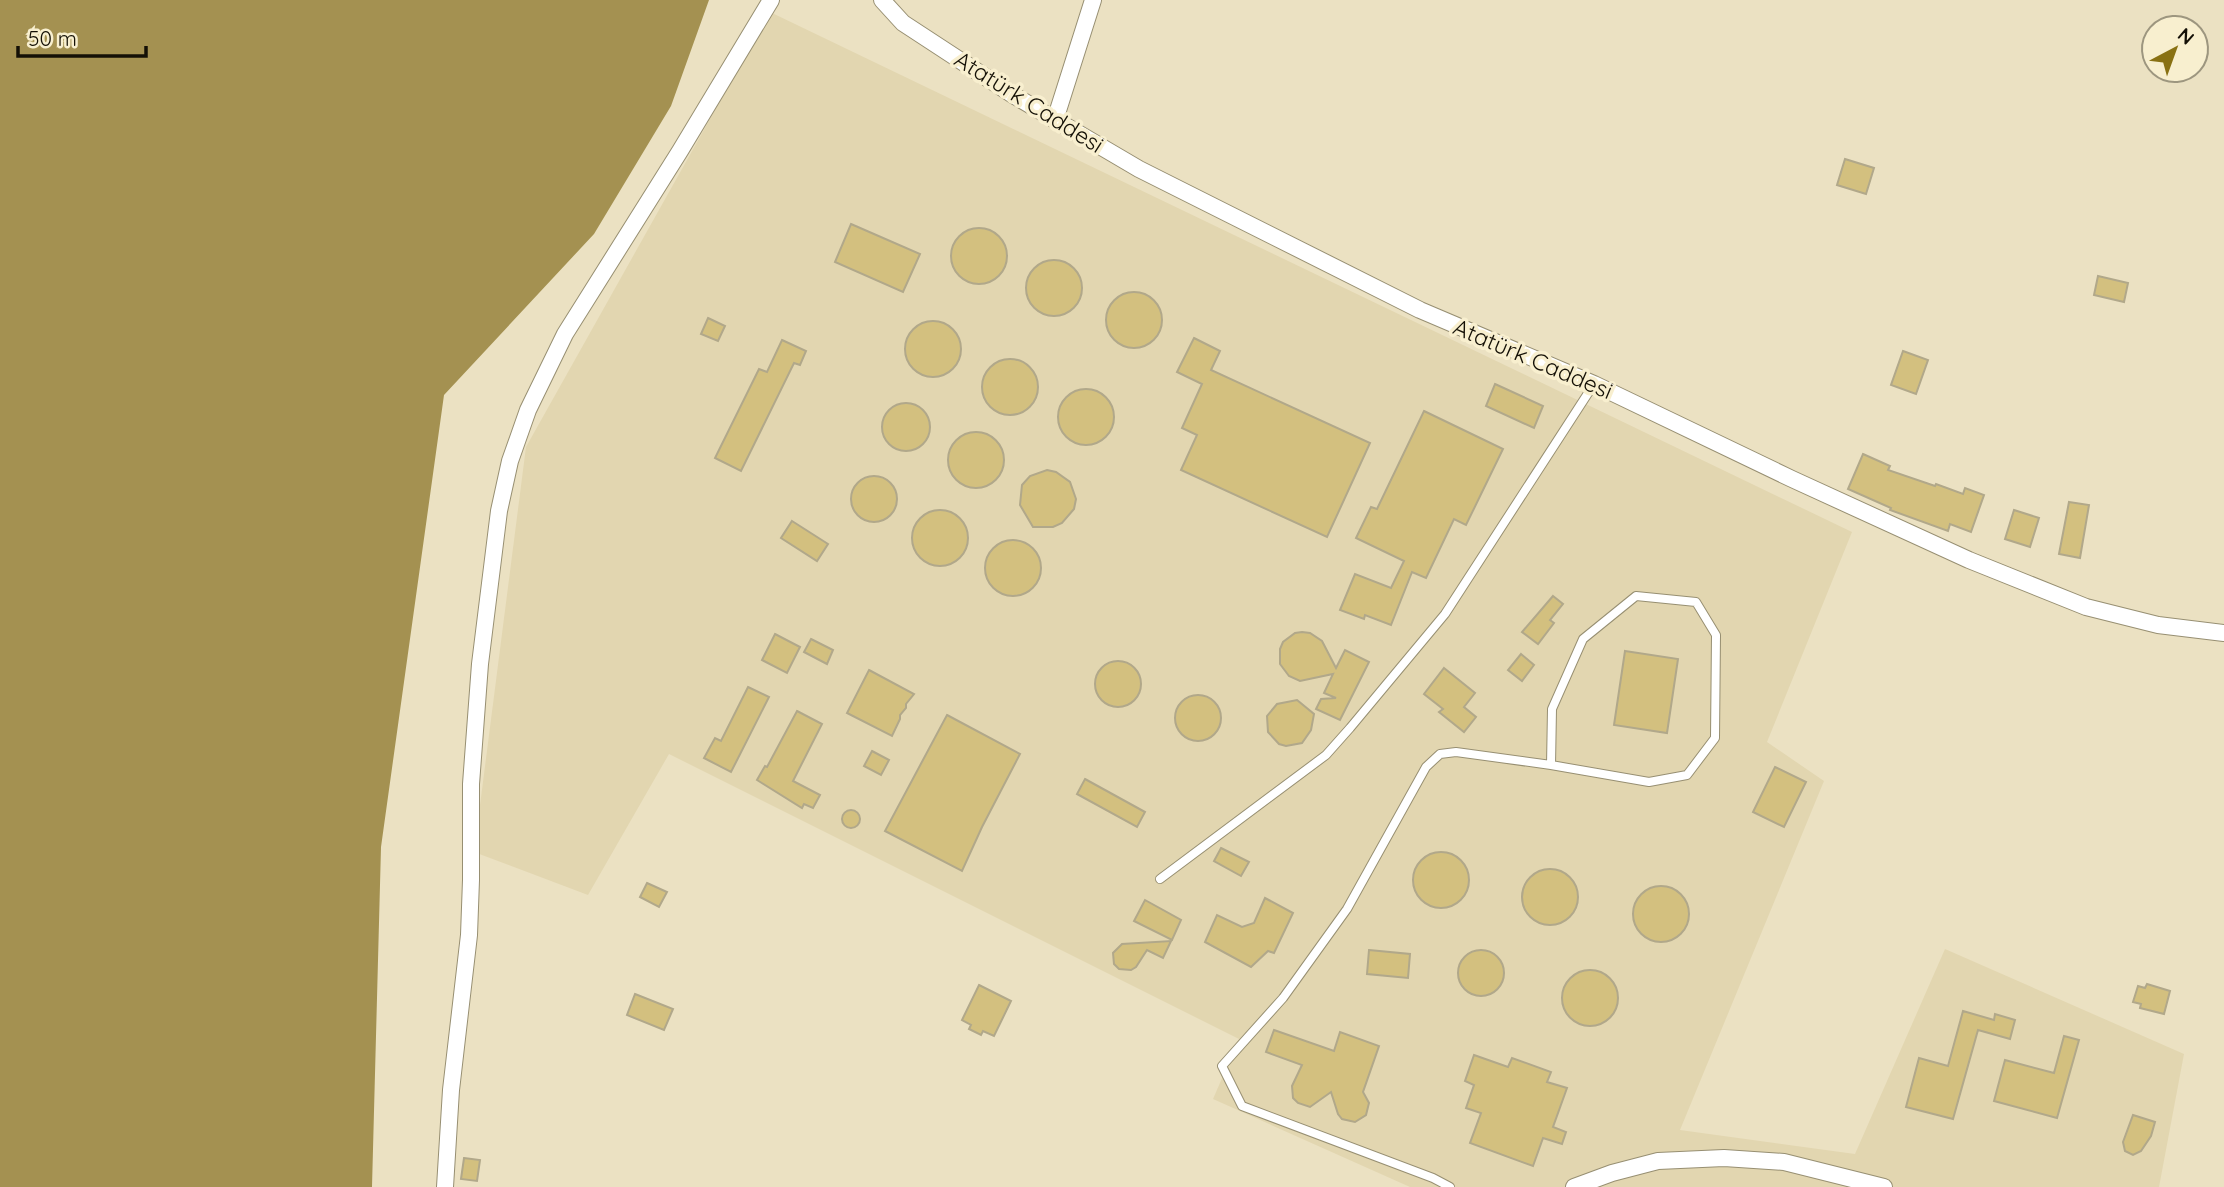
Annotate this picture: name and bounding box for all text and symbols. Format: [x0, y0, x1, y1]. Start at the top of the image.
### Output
scale bar [18, 14, 145, 58]
north arrow [2140, 14, 2210, 84]
text: N [2173, 23, 2199, 50]
text: 50 m [28, 25, 77, 51]
street label: Atatürk Caddesi [949, 44, 1109, 159]
street label: Atatürk Caddesi [1449, 312, 1617, 405]

